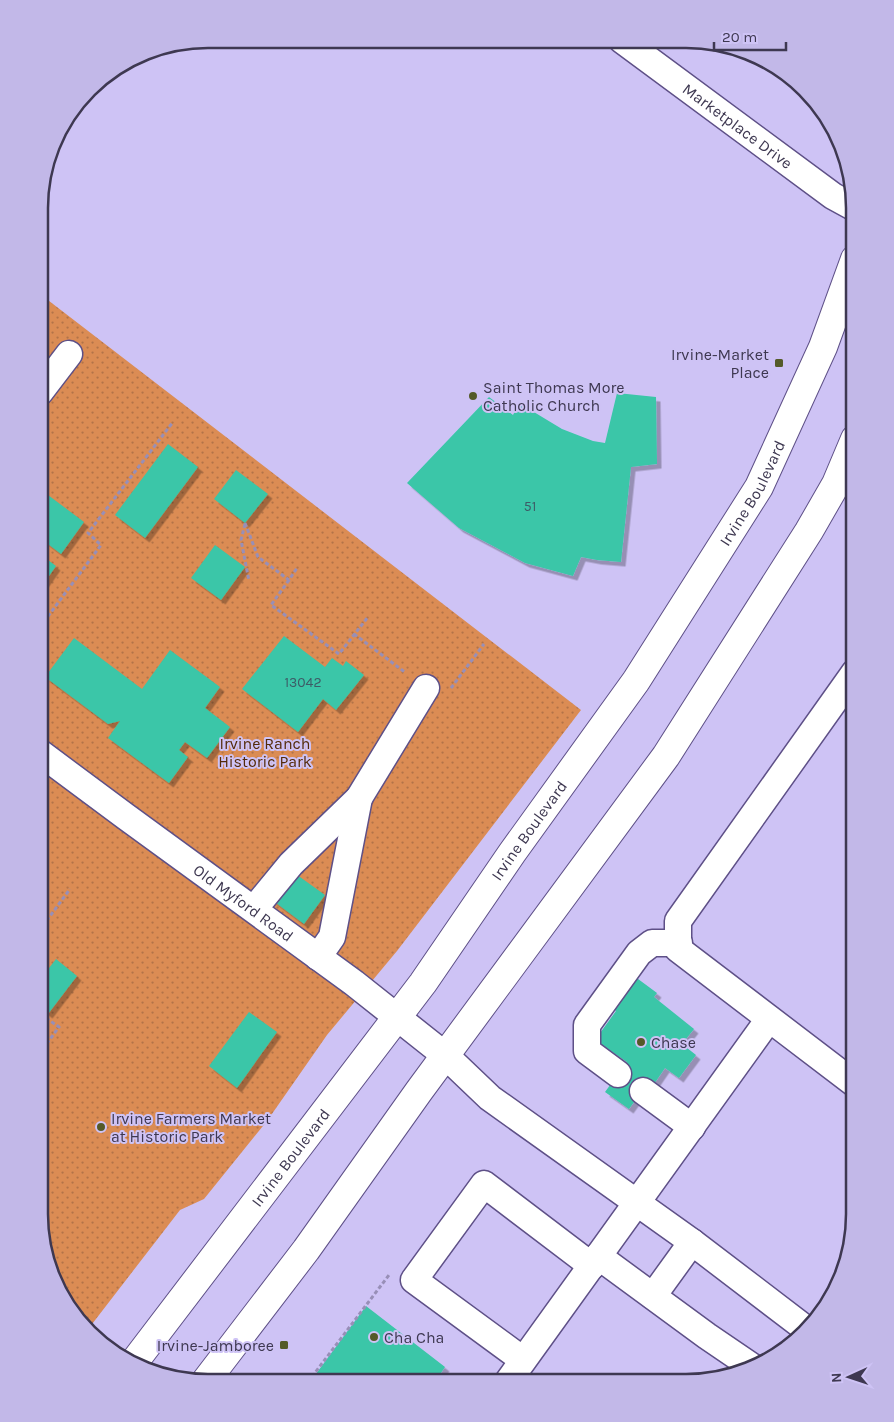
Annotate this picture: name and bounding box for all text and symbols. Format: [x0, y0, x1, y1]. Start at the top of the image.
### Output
scale bar [714, 20, 786, 52]
text: 20 m [722, 28, 757, 46]
street label: Marketplace Drive [679, 79, 796, 172]
place label: Irvine-Market Place [671, 345, 769, 382]
marker: Irvine-Market Place [773, 357, 785, 369]
place label: Saint Thomas More Catholic Church [483, 378, 624, 415]
marker: Saint Thomas More Catholic Church [467, 390, 479, 402]
street label: Irvine Boulevard [715, 437, 789, 549]
house number: 51 [524, 498, 536, 515]
house number: 13042 [284, 674, 322, 691]
park label: Irvine Ranch Historic Park [218, 734, 312, 771]
street label: Irvine Boulevard [487, 777, 571, 884]
street label: Old Myford Road [190, 860, 297, 945]
place label: Chase [651, 1033, 696, 1052]
marker: Chase [635, 1036, 647, 1048]
street label: Irvine Boulevard [247, 1105, 333, 1210]
place label: Irvine Farmers Market at Historic Park [111, 1109, 271, 1146]
marker: Irvine Farmers Market at Historic Park [95, 1121, 107, 1133]
place label: Cha Cha [384, 1328, 444, 1347]
marker: Cha Cha [368, 1331, 380, 1343]
place label: Irvine-Jamboree [157, 1336, 274, 1355]
marker: Irvine-Jamboree [278, 1339, 290, 1351]
north arrow [824, 1352, 874, 1402]
text: N [828, 1372, 845, 1383]

